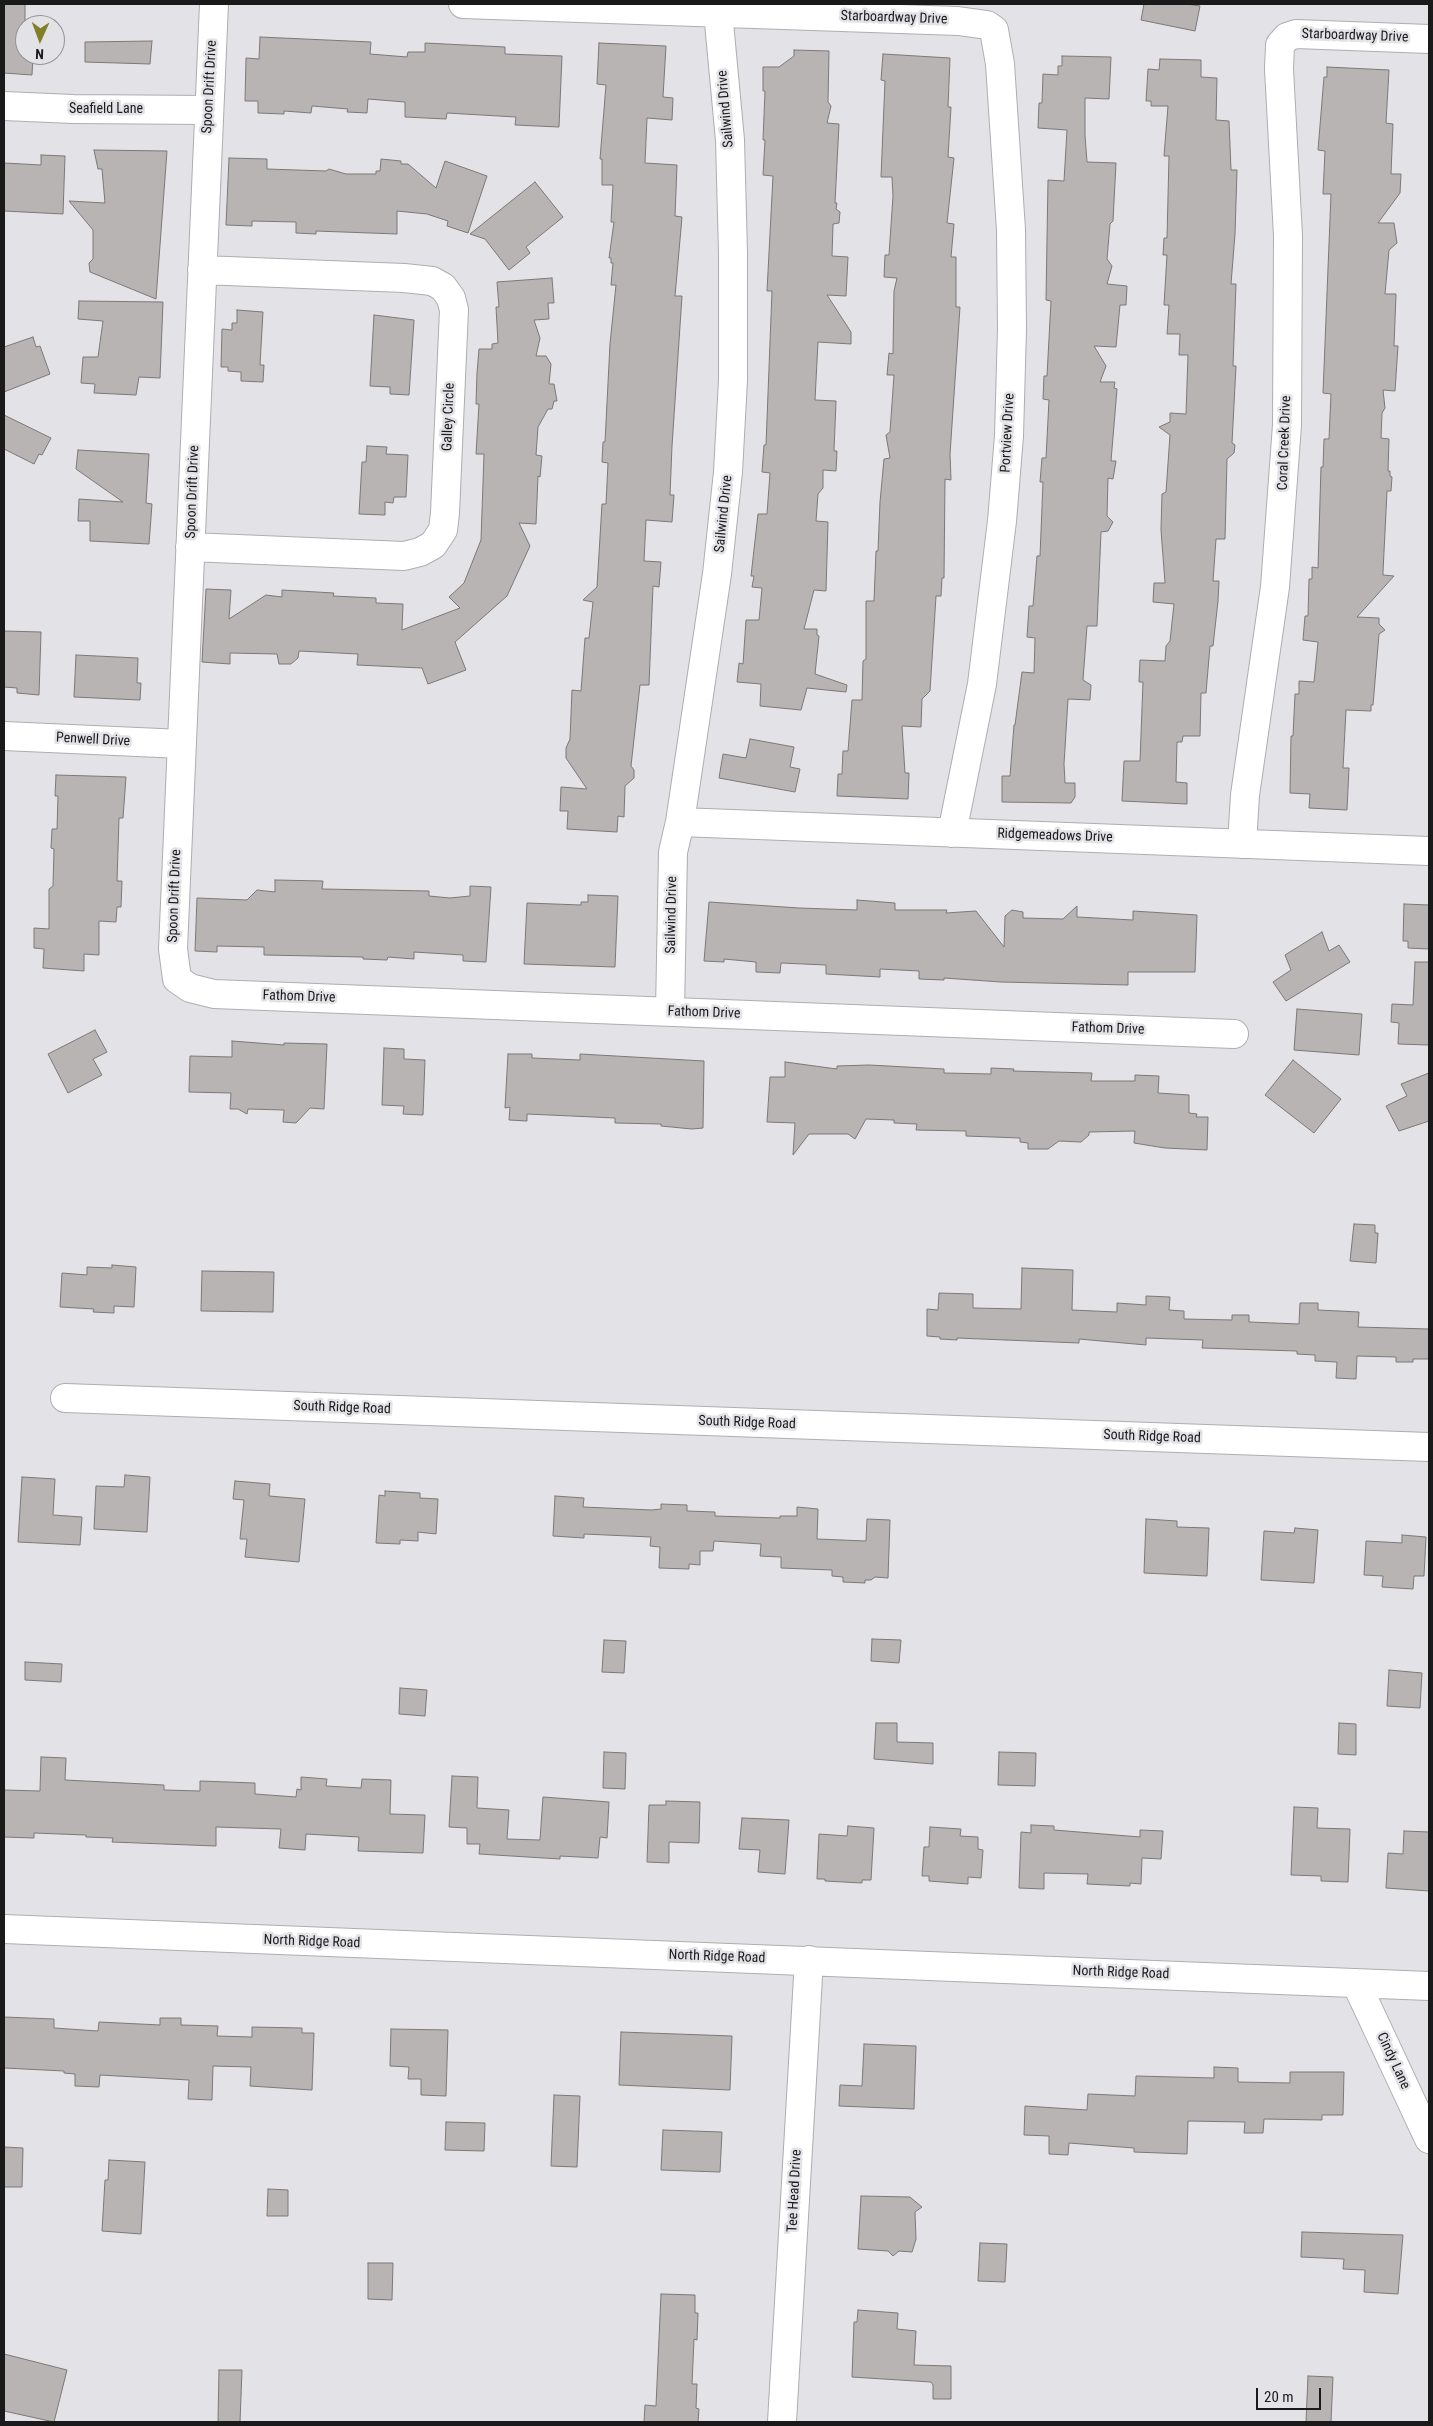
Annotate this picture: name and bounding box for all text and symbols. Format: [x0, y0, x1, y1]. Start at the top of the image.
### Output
street label: Starboardway Drive [840, 8, 948, 28]
north arrow [15, 15, 65, 65]
street label: Starboardway Drive [1301, 26, 1409, 46]
street label: Spoon Drift Drive [199, 40, 221, 134]
text: N [35, 46, 44, 62]
street label: Sailwind Drive [714, 70, 738, 148]
street label: Seafield Lane [69, 101, 143, 117]
street label: Galley Circle [439, 383, 459, 451]
street label: Portview Drive [998, 393, 1018, 473]
street label: Coral Creek Drive [1275, 395, 1295, 491]
street label: Spoon Drift Drive [183, 445, 203, 539]
street label: Sailwind Drive [712, 475, 736, 553]
street label: Penwell Drive [55, 730, 131, 750]
street label: Ridgemeadows Drive [997, 826, 1113, 846]
street label: Spoon Drift Drive [165, 849, 185, 943]
street label: Sailwind Drive [663, 876, 681, 954]
street label: Fathom Drive [262, 987, 336, 1007]
street label: Fathom Drive [667, 1003, 741, 1023]
street label: Fathom Drive [1071, 1019, 1145, 1039]
street label: South Ridge Road [293, 1398, 391, 1418]
street label: South Ridge Road [698, 1413, 796, 1433]
street label: South Ridge Road [1103, 1427, 1201, 1447]
street label: North Ridge Road [263, 1932, 361, 1952]
street label: North Ridge Road [668, 1947, 766, 1967]
street label: North Ridge Road [1072, 1963, 1170, 1983]
street label: Cindy Lane [1373, 2030, 1413, 2092]
street label: Tee Head Drive [784, 2149, 806, 2233]
scale bar [1258, 2378, 1323, 2410]
text: 20 m [1264, 2388, 1294, 2406]

